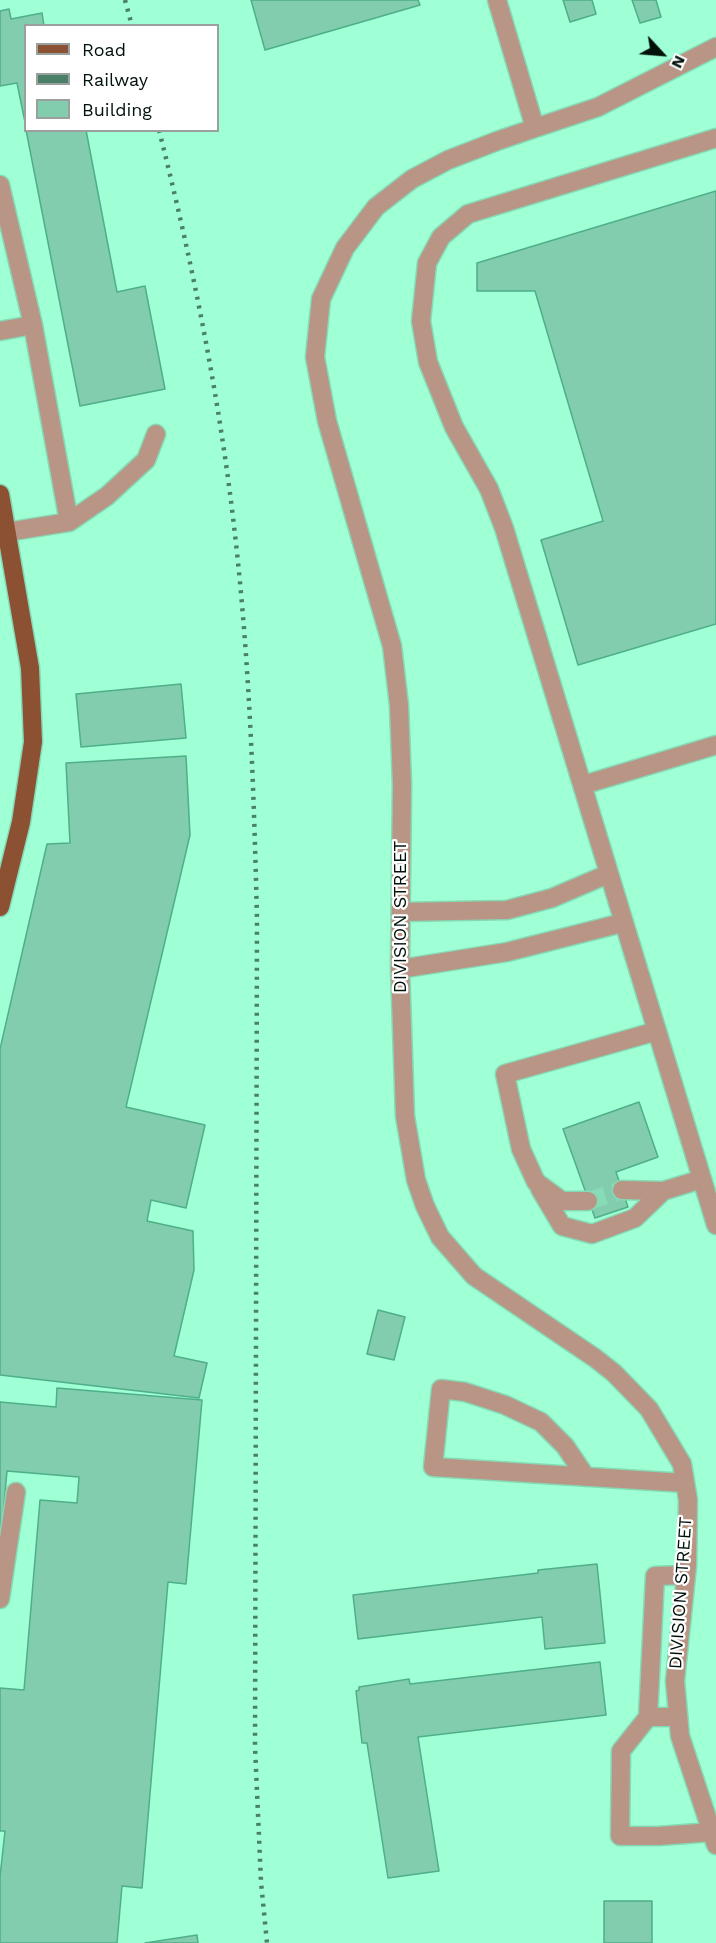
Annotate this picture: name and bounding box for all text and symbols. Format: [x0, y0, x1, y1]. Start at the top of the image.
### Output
legend [24, 24, 219, 132]
north arrow [632, 24, 692, 84]
text: Road [82, 39, 126, 60]
text: N [667, 53, 690, 72]
text: Railway [82, 69, 148, 90]
text: Building [82, 99, 152, 120]
street label: DIVISION STREET [390, 841, 412, 993]
street label: DIVISION STREET [665, 1516, 697, 1670]

